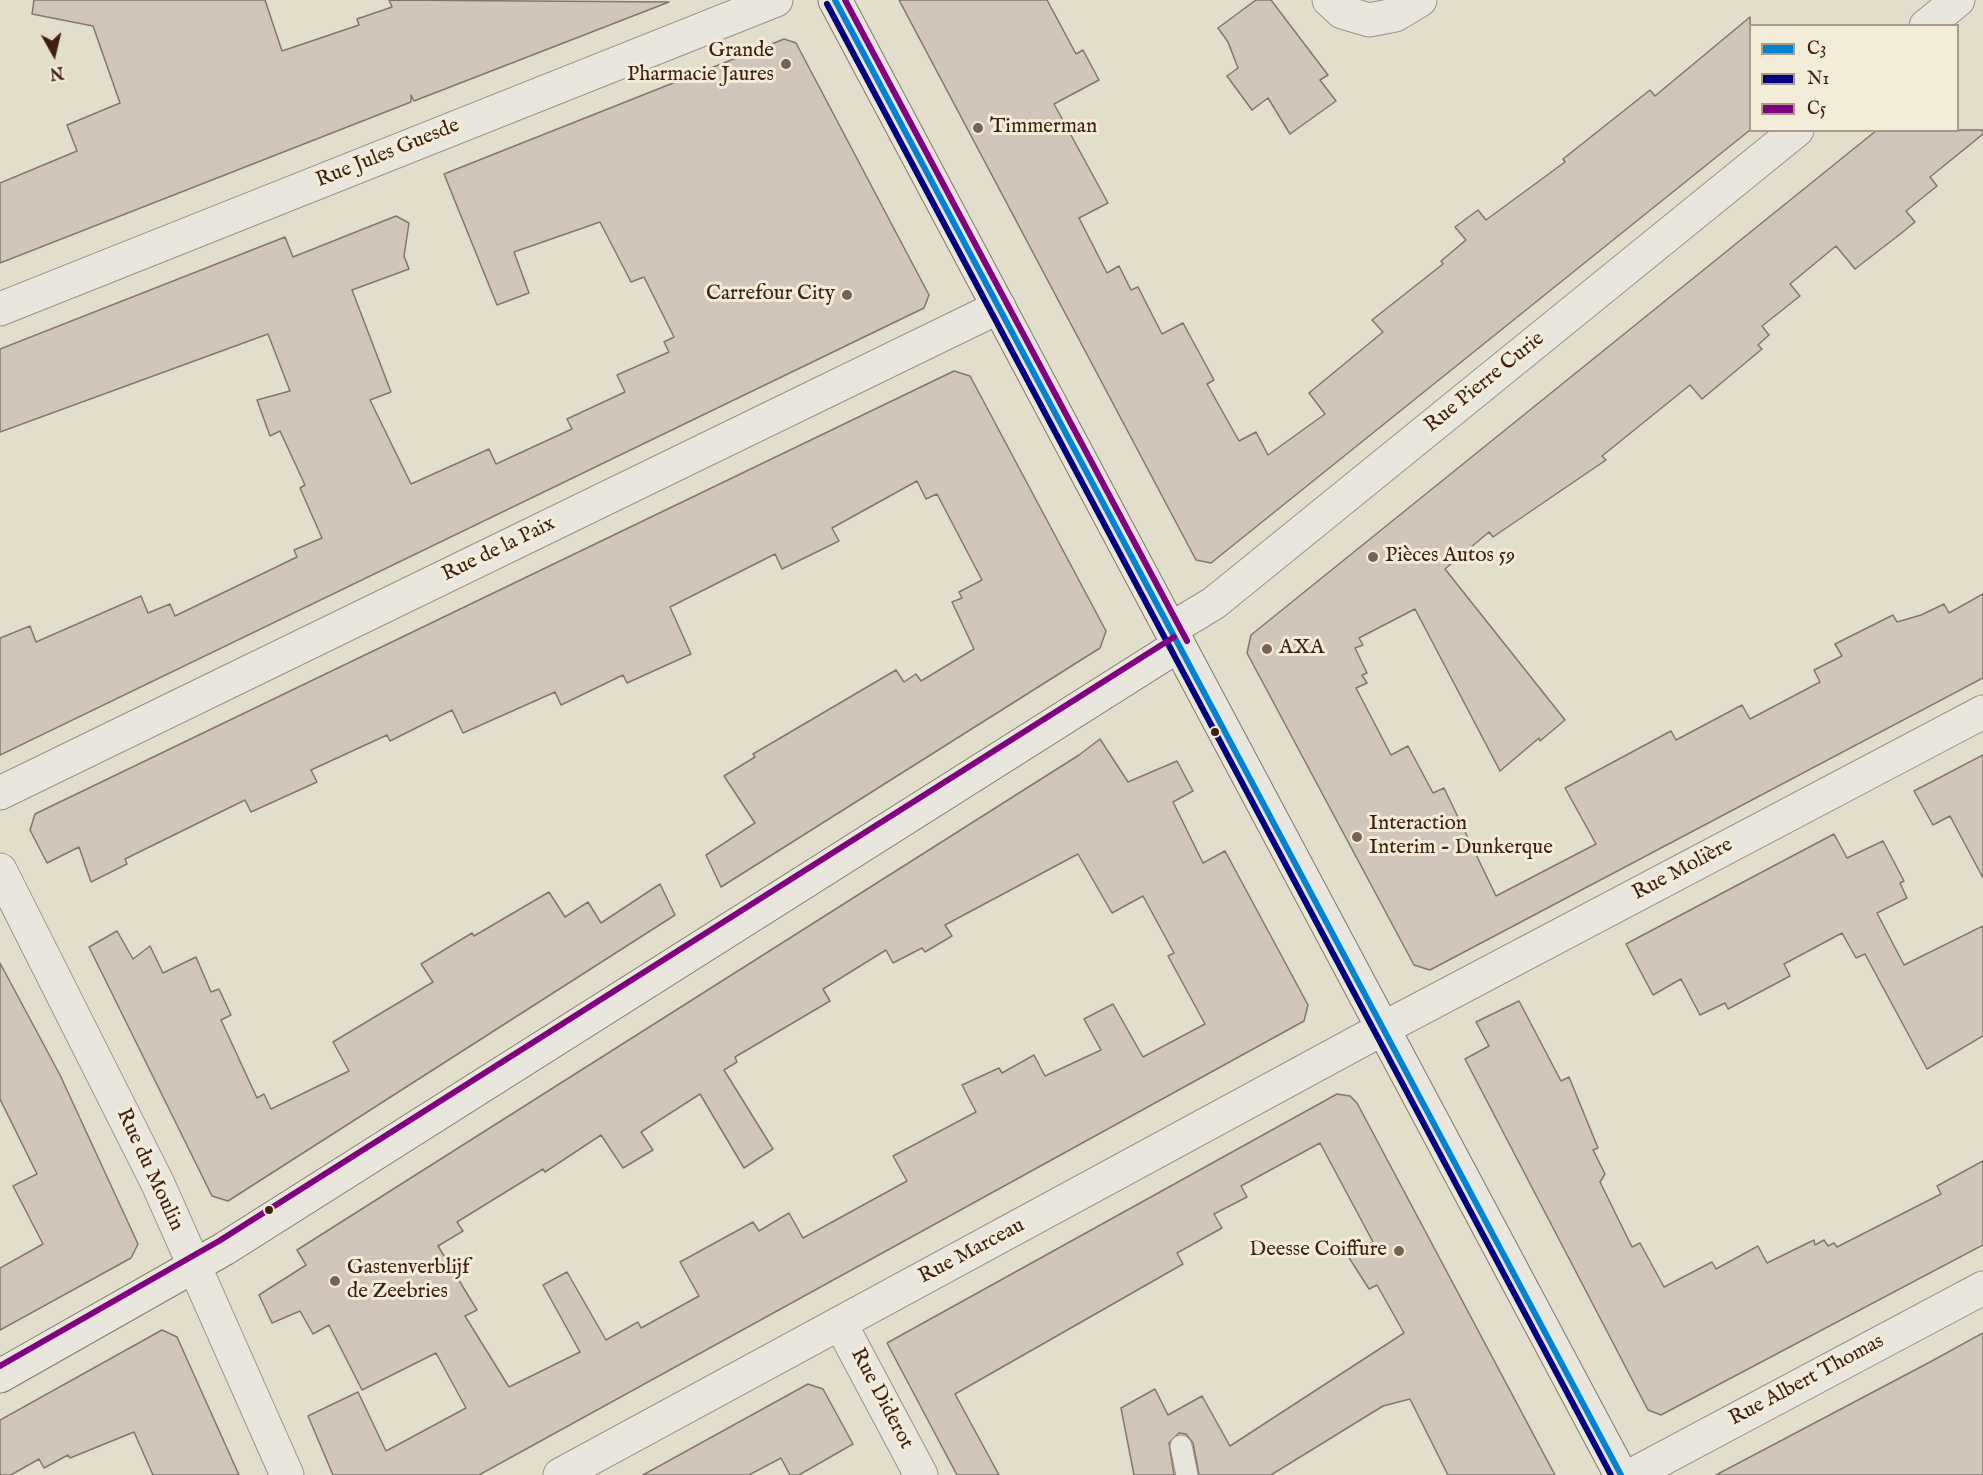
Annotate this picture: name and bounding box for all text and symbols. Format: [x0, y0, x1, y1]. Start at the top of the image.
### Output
north arrow [24, 24, 84, 84]
legend [1749, 24, 1959, 132]
text: C3 [1807, 38, 1827, 61]
place label: Grande Pharmacie Jaures [627, 39, 774, 89]
marker: Grande Pharmacie Jaures [779, 57, 793, 71]
text: N [48, 61, 65, 83]
text: N1 [1807, 68, 1829, 91]
text: C5 [1807, 98, 1826, 121]
street label: Rue Jules Guesde [313, 114, 463, 194]
place label: Timmerman [990, 115, 1097, 141]
marker: Timmerman [971, 121, 985, 135]
place label: Carrefour City [706, 282, 835, 308]
marker: Carrefour City [840, 288, 854, 302]
street label: Rue Pierre Curie [1420, 327, 1550, 439]
street label: Rue de la Paix [438, 512, 560, 588]
place label: Pièces Autos 59 [1385, 544, 1515, 570]
marker: Pièces Autos 59 [1366, 550, 1380, 564]
place label: AXA [1279, 636, 1324, 662]
marker: AXA [1260, 642, 1274, 656]
unlabelled marker [1209, 726, 1221, 738]
place label: Interaction Interim - Dunkerque [1369, 812, 1553, 862]
marker: Interaction Interim - Dunkerque [1350, 830, 1364, 844]
street label: Rue Molière [1629, 833, 1737, 907]
street label: Rue du Moulin [110, 1105, 188, 1235]
unlabelled marker [263, 1204, 275, 1216]
street label: Rue Marceau [915, 1214, 1029, 1290]
place label: Deesse Coiffure [1249, 1238, 1387, 1264]
marker: Deesse Coiffure [1392, 1244, 1406, 1258]
place label: Gastenverblijf de Zeebries [347, 1256, 470, 1306]
marker: Gastenverblijf de Zeebries [328, 1274, 342, 1288]
street label: Rue Albert Thomas [1725, 1330, 1889, 1432]
street label: Rue Diderot [844, 1344, 918, 1454]

